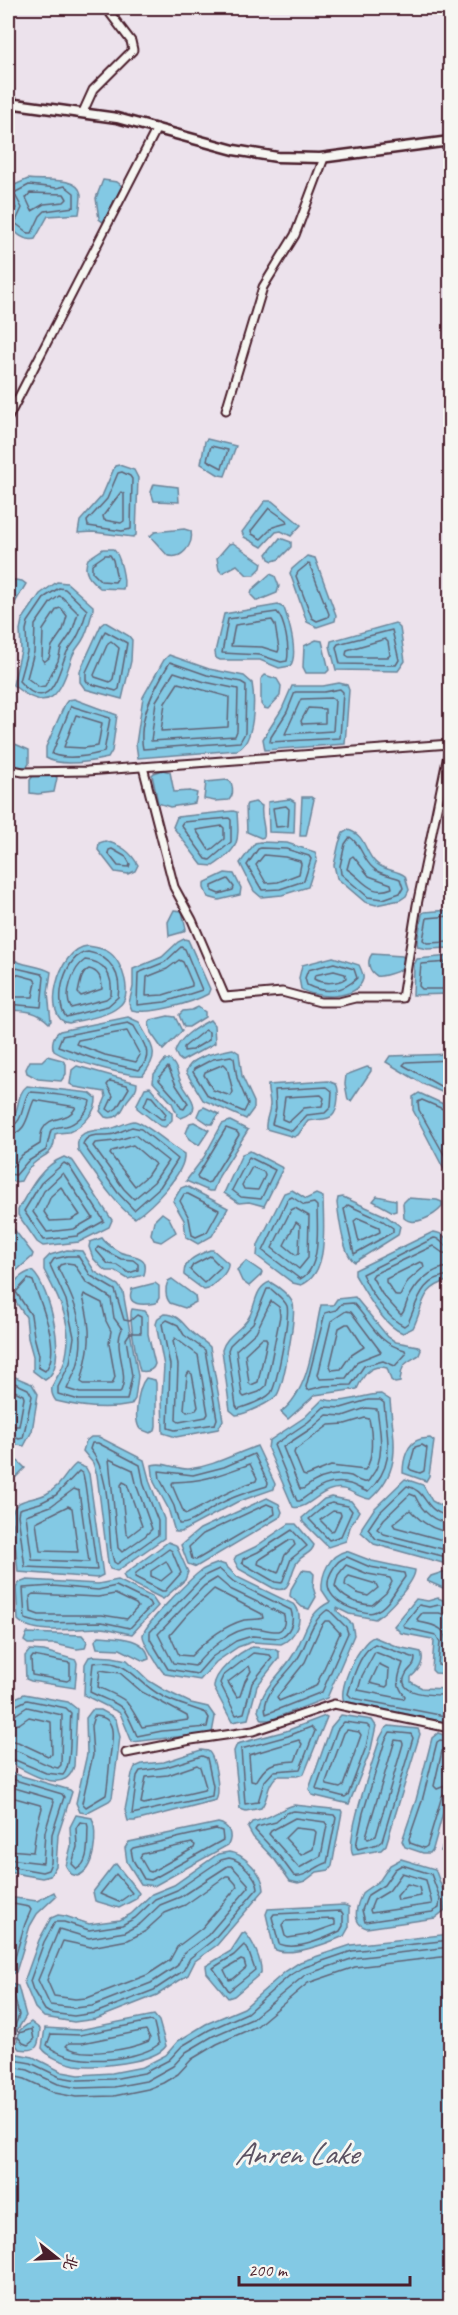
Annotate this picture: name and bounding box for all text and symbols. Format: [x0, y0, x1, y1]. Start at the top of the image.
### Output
water label: Anren Lake [235, 2133, 362, 2174]
north arrow [27, 2228, 87, 2288]
scale bar [239, 2249, 410, 2287]
text: 北 [58, 2252, 82, 2273]
text: 200 m [248, 2259, 289, 2281]

